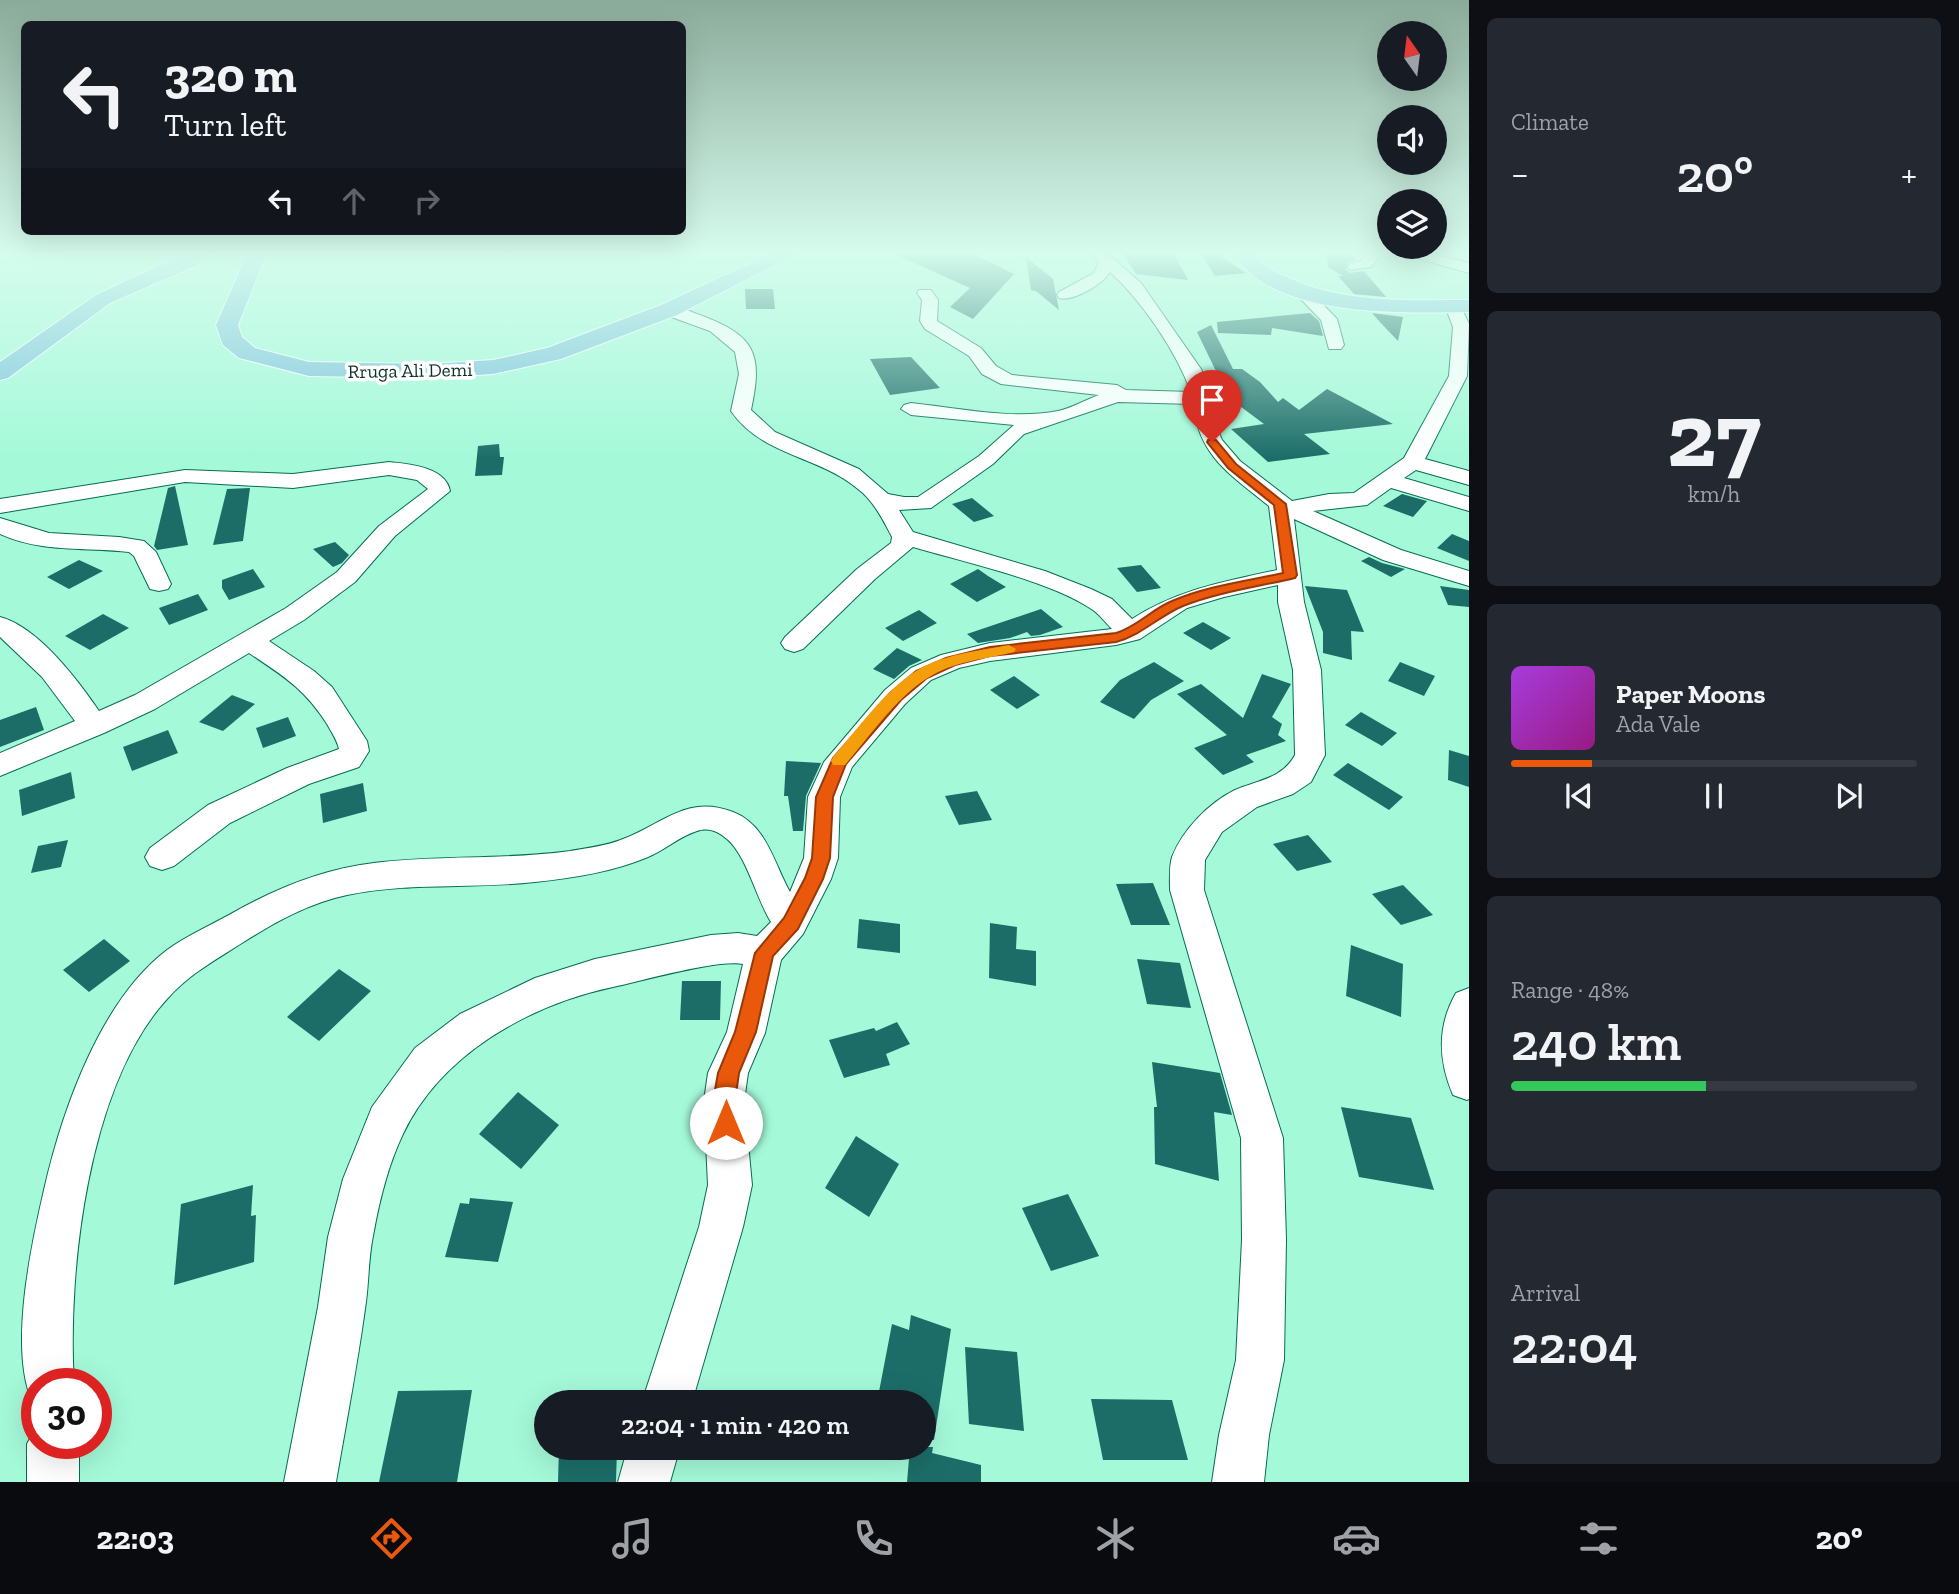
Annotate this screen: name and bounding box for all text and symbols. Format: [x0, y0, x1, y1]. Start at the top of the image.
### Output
north arrow [1377, 21, 1447, 91]
map controls [1377, 21, 1447, 259]
text: 320 m [164, 46, 297, 105]
icon: left [49, 49, 140, 140]
button: sound [1377, 105, 1447, 175]
text: Turn left [164, 106, 286, 144]
text: Climate [1511, 108, 1589, 136]
text: 20° [1676, 143, 1753, 205]
text: − [1511, 151, 1529, 197]
text: + [1901, 151, 1917, 197]
icon: left [262, 182, 300, 220]
icon: ahead [335, 182, 373, 220]
icon: right [408, 182, 446, 220]
button: layers [1377, 189, 1447, 259]
street label: Rruga Ali Demi [347, 358, 473, 383]
pin [1182, 370, 1242, 442]
text: 27 [1667, 380, 1761, 489]
icon: arrive [1193, 381, 1231, 419]
text: km/h [1688, 480, 1740, 508]
text: Paper Moons [1616, 678, 1765, 710]
text: Ada Vale [1616, 710, 1700, 738]
icon: previous [1560, 777, 1598, 815]
icon: pause [1695, 777, 1733, 815]
icon: next [1830, 777, 1868, 815]
text: Range · 48% [1511, 976, 1629, 1004]
text: 240 km [1511, 1011, 1681, 1073]
position arrow [689, 1086, 763, 1160]
text: Arrival [1511, 1279, 1580, 1307]
text: 22:04 [1511, 1314, 1637, 1376]
speed limit sign: 30 [21, 1368, 112, 1459]
text: 22:04 · 1 min · 420 m [621, 1409, 849, 1441]
icon: directions [367, 1514, 416, 1563]
icon: music [608, 1514, 657, 1563]
icon: phone [849, 1514, 898, 1563]
icon: climate [1091, 1514, 1140, 1563]
icon: car [1332, 1514, 1381, 1563]
icon: filters [1574, 1514, 1623, 1563]
text: 22:03 [96, 1519, 174, 1557]
text: 20° [1815, 1519, 1863, 1557]

